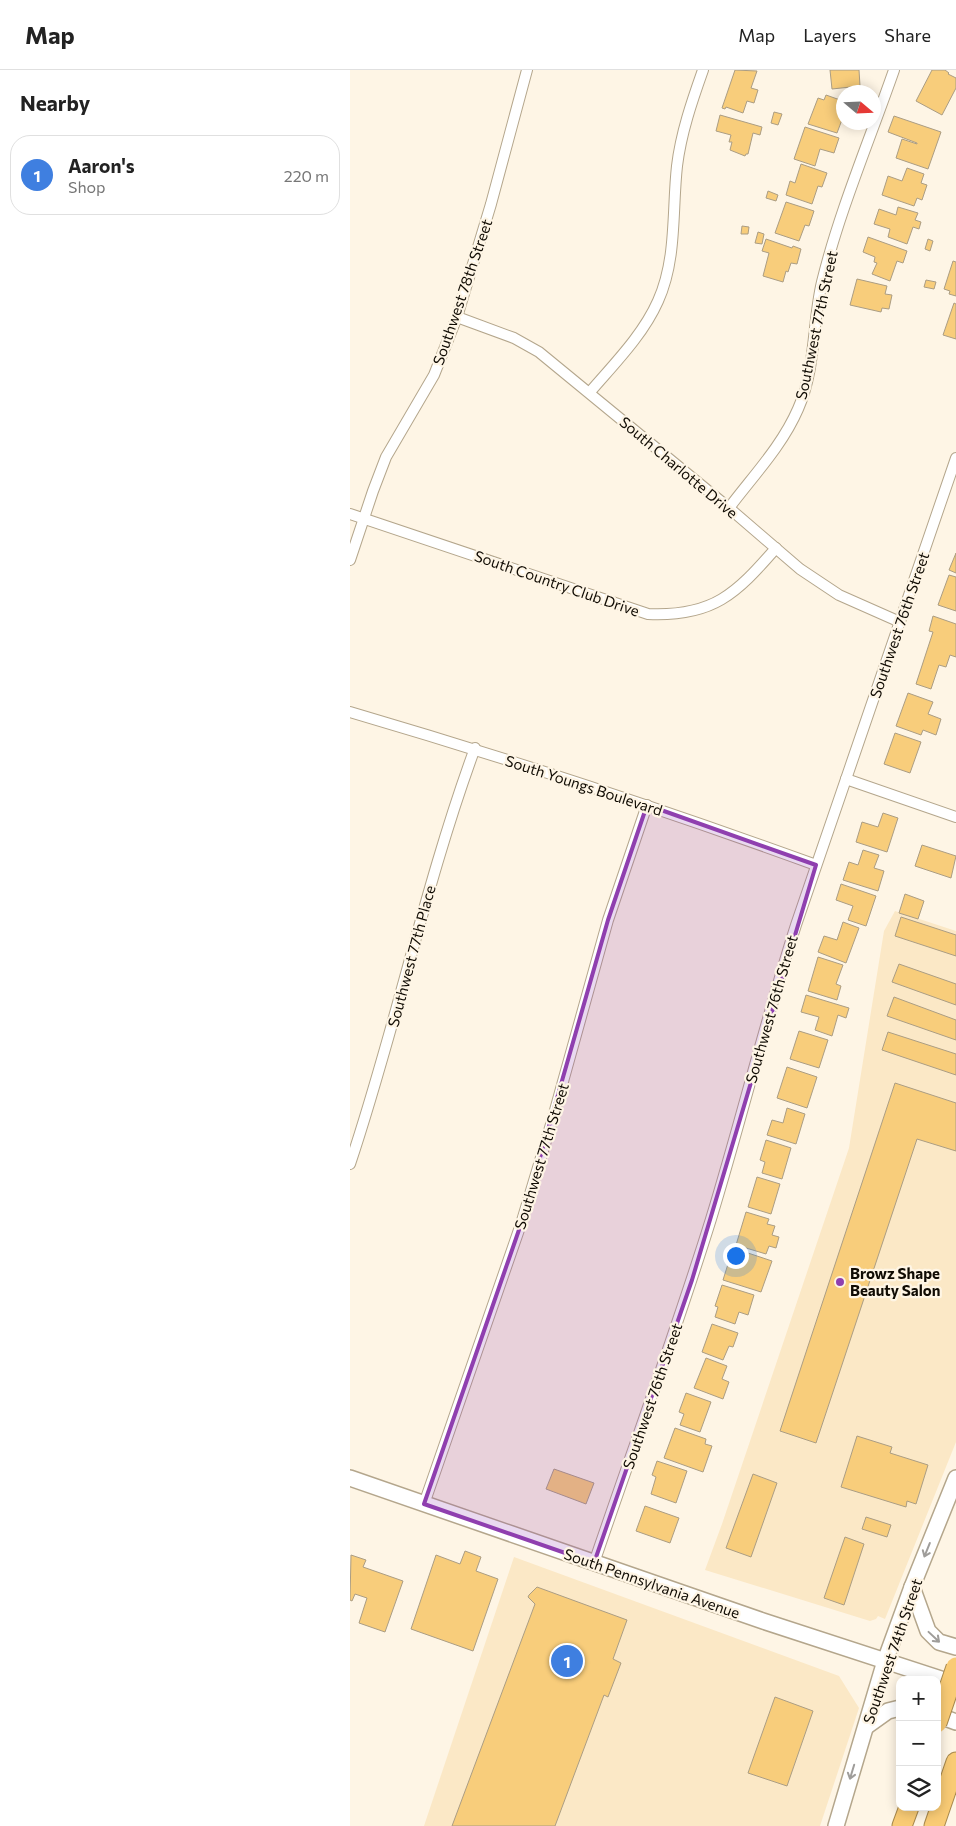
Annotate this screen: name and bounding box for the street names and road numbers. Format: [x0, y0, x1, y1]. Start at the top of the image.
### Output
street label: Southwest 78th Street [429, 217, 495, 367]
street label: Southwest 77th Street [791, 249, 841, 401]
street label: South Charlotte Drive [616, 412, 742, 522]
street label: South Country Club Drive [472, 546, 642, 620]
street label: Southwest 76th Street [866, 550, 932, 700]
street label: South Youngs Boulevard [503, 751, 665, 819]
street label: Southwest 77th Place [383, 883, 439, 1029]
street label: Southwest 76th Street [741, 933, 801, 1085]
street label: Southwest 77th Street [510, 1081, 572, 1231]
street label: Southwest 76th Street [619, 1321, 685, 1471]
street label: South Pennsylvania Avenue [562, 1544, 742, 1622]
street label: Southwest 74th Street [859, 1576, 925, 1726]

